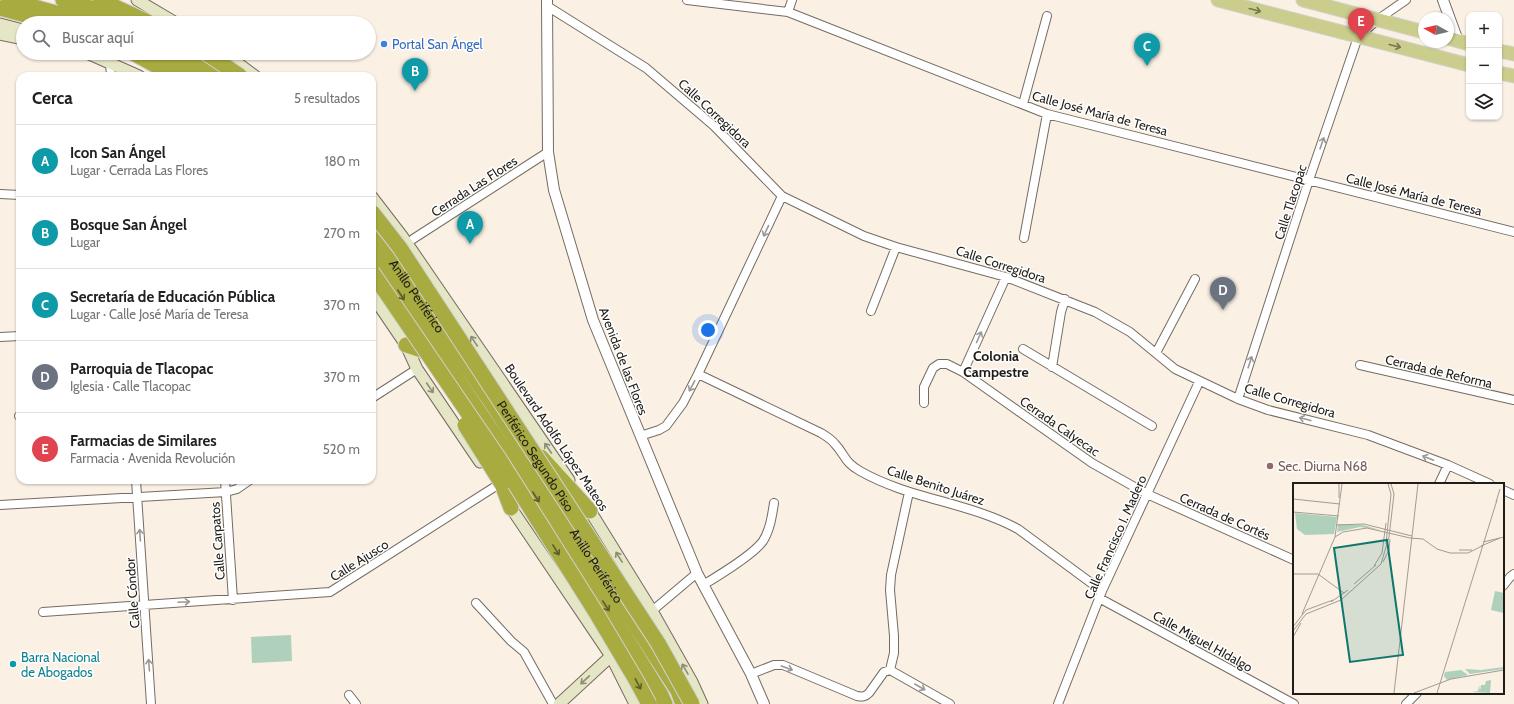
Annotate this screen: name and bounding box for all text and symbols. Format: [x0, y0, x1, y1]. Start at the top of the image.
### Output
one-way arrow [1249, 7, 1262, 14]
pin: E [1348, 8, 1374, 41]
north arrow [1418, 12, 1454, 48]
map controls [1466, 12, 1502, 120]
button: + [1466, 12, 1502, 48]
search box [16, 16, 376, 60]
icon: search [30, 27, 52, 49]
text: Buscar aquí [62, 29, 134, 47]
pin: C [1134, 33, 1160, 66]
place label: Portal San Ángel [392, 35, 483, 52]
marker: Portal San Ángel [379, 39, 389, 49]
one-way arrow [1388, 43, 1401, 51]
button: − [1466, 48, 1502, 84]
pin: B [402, 58, 428, 91]
street label: Calle Corregidora [675, 75, 755, 151]
button: layers [1466, 84, 1502, 120]
street label: Calle José María de Teresa [1031, 87, 1170, 139]
text: Cerca [32, 88, 73, 108]
text: 5 resultados [294, 90, 360, 106]
one-way arrow [1319, 136, 1326, 149]
text: Icon San Ángel [70, 144, 166, 162]
street label: Cerrada Las Flores [428, 152, 520, 220]
text: A [41, 153, 49, 169]
text: 180 m [324, 153, 360, 169]
text: Lugar · Cerrada Las Flores [70, 162, 208, 178]
street label: Calle Tlacopac [1270, 162, 1310, 242]
street label: Calle José María de Teresa [1344, 169, 1484, 219]
pin: A [457, 211, 483, 244]
text: Bosque San Ángel [70, 216, 187, 234]
text: B [41, 225, 49, 241]
text: 270 m [323, 225, 360, 241]
one-way arrow [762, 225, 769, 237]
text: Lugar [70, 234, 100, 250]
street label: Calle Corregidora [954, 242, 1049, 286]
street label: Anillo Periférico [386, 256, 448, 336]
pin: D [1210, 277, 1236, 310]
text: Secretaría de Educación Pública [70, 288, 275, 306]
one-way arrow [397, 290, 406, 301]
text: C [41, 297, 49, 313]
text: 370 m [323, 297, 360, 313]
street label: Avenida de las Flores [596, 305, 652, 418]
text: Lugar · Calle José María de Teresa [70, 306, 248, 322]
your location [698, 320, 718, 340]
one-way arrow [976, 331, 983, 343]
one-way arrow [470, 336, 478, 347]
district label: Colonia Campestre [963, 347, 1029, 381]
street label: Cerrada de Reforma [1384, 351, 1495, 391]
one-way arrow [1247, 356, 1254, 369]
text: Parroquia de Tlacopac [70, 360, 213, 378]
street label: Boulevard Adolfo López Mateos [502, 360, 613, 514]
text: D [40, 369, 50, 385]
text: 370 m [323, 369, 360, 385]
text: Iglesia · Calle Tlacopac [70, 378, 191, 394]
street label: Calle Corregidora [1243, 379, 1338, 421]
one-way arrow [687, 380, 695, 392]
one-way arrow [425, 382, 434, 393]
street label: Cerrada Calyecac [1017, 393, 1103, 459]
street label: Periférico Segundo Piso [494, 397, 578, 514]
one-way arrow [1298, 415, 1311, 422]
text: Farmacias de Similares [70, 432, 217, 450]
text: E [41, 441, 49, 457]
text: 520 m [323, 441, 360, 457]
one-way arrow [544, 443, 552, 454]
text: Farmacia · Avenida Revolución [70, 450, 235, 466]
one-way arrow [1423, 453, 1435, 461]
place label: Sec. Diurna N68 [1278, 458, 1368, 474]
marker: Sec. Diurna N68 [1265, 461, 1275, 471]
street label: Calle Benito Juárez [885, 462, 987, 508]
street label: Calle Francisco I. Madero [1080, 472, 1150, 602]
inset map [1293, 483, 1504, 694]
street label: Cerrada de Cortés [1177, 489, 1273, 543]
one-way arrow [532, 491, 540, 503]
street label: Calle Carpatos [206, 501, 228, 581]
street label: Anillo Periférico [567, 525, 627, 606]
one-way arrow [137, 529, 144, 542]
street label: Calle Ajusco [327, 536, 392, 585]
one-way arrow [552, 544, 560, 555]
one-way arrow [614, 551, 622, 563]
street label: Calle Cóndor [121, 556, 142, 629]
one-way arrow [177, 599, 190, 606]
one-way arrow [602, 600, 610, 611]
street label: Calle Miguel HIdalgo [1150, 607, 1256, 675]
place label: Barra Nacional de Abogados [21, 649, 100, 680]
marker: Barra Nacional de Abogados [8, 659, 18, 669]
one-way arrow [145, 659, 152, 672]
one-way arrow [680, 663, 688, 675]
one-way arrow [781, 664, 793, 672]
one-way arrow [580, 675, 590, 685]
one-way arrow [635, 678, 643, 690]
one-way arrow [914, 683, 926, 691]

